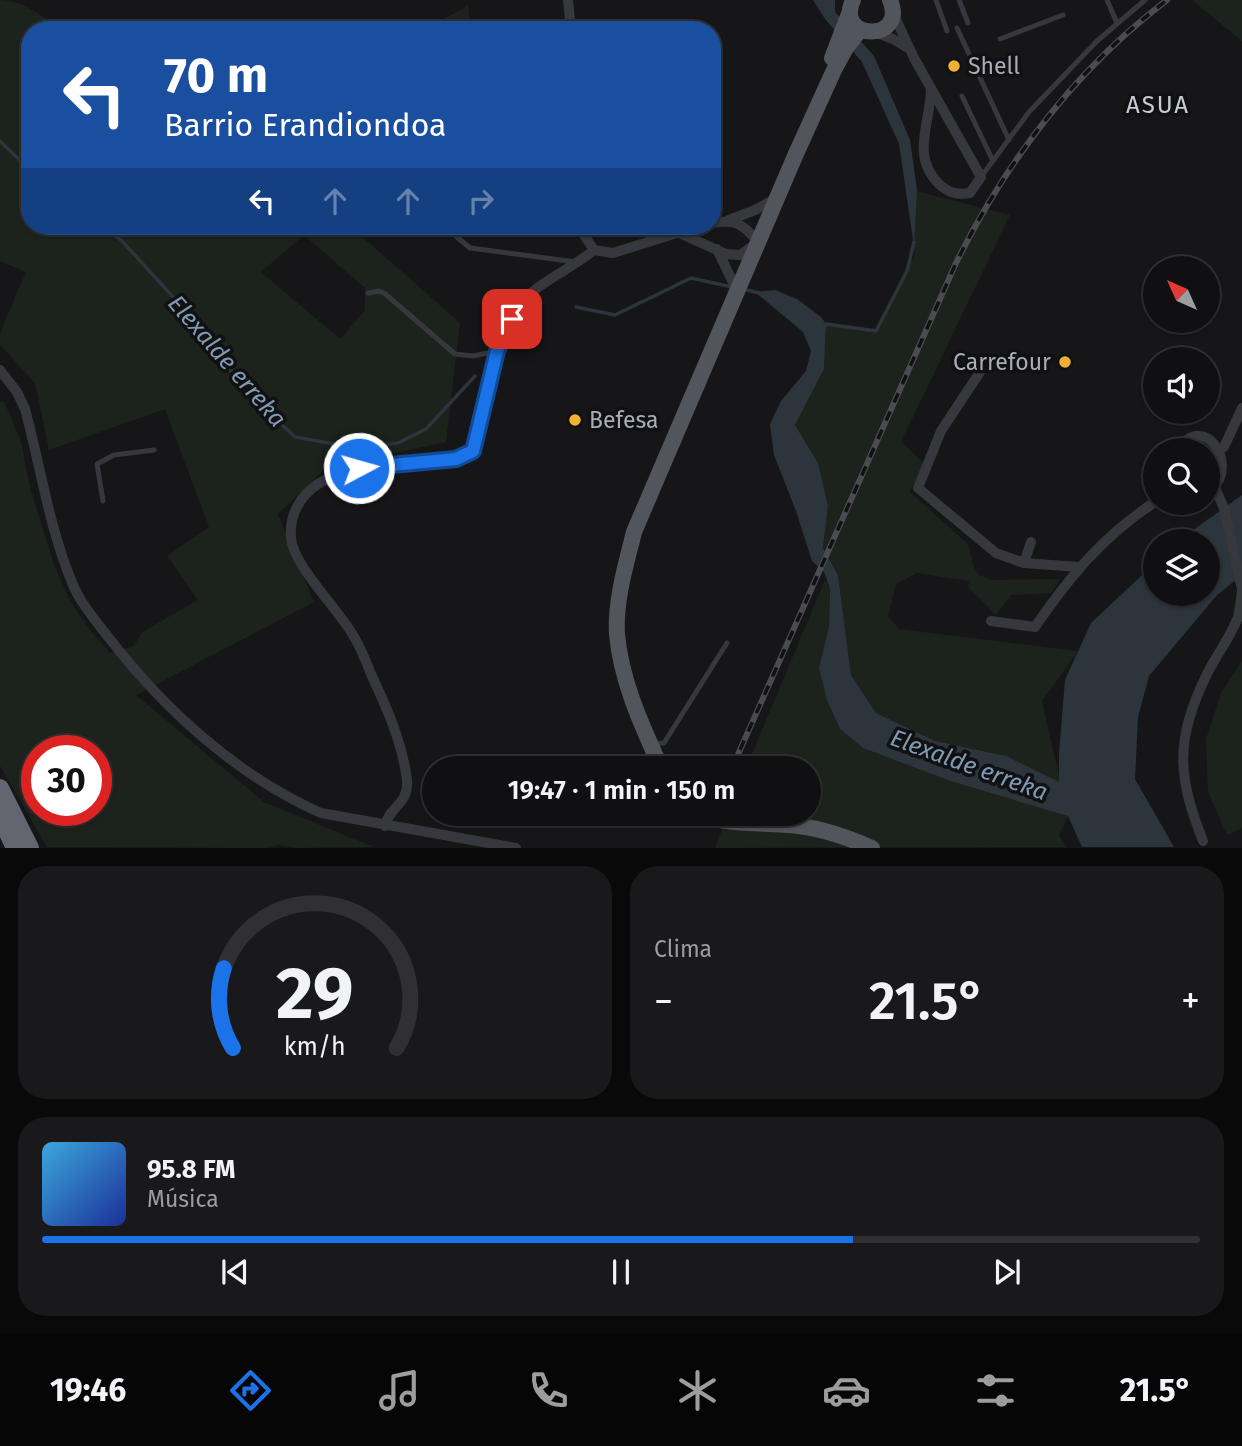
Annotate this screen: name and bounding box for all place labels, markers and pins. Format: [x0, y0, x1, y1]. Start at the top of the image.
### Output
place label: Shell [968, 52, 1020, 80]
marker: Shell [946, 58, 962, 74]
pin [482, 289, 542, 349]
place label: Carrefour [953, 348, 1051, 376]
marker: Carrefour [1057, 354, 1073, 370]
place label: Befesa [589, 406, 659, 434]
marker: Befesa [567, 412, 583, 428]

